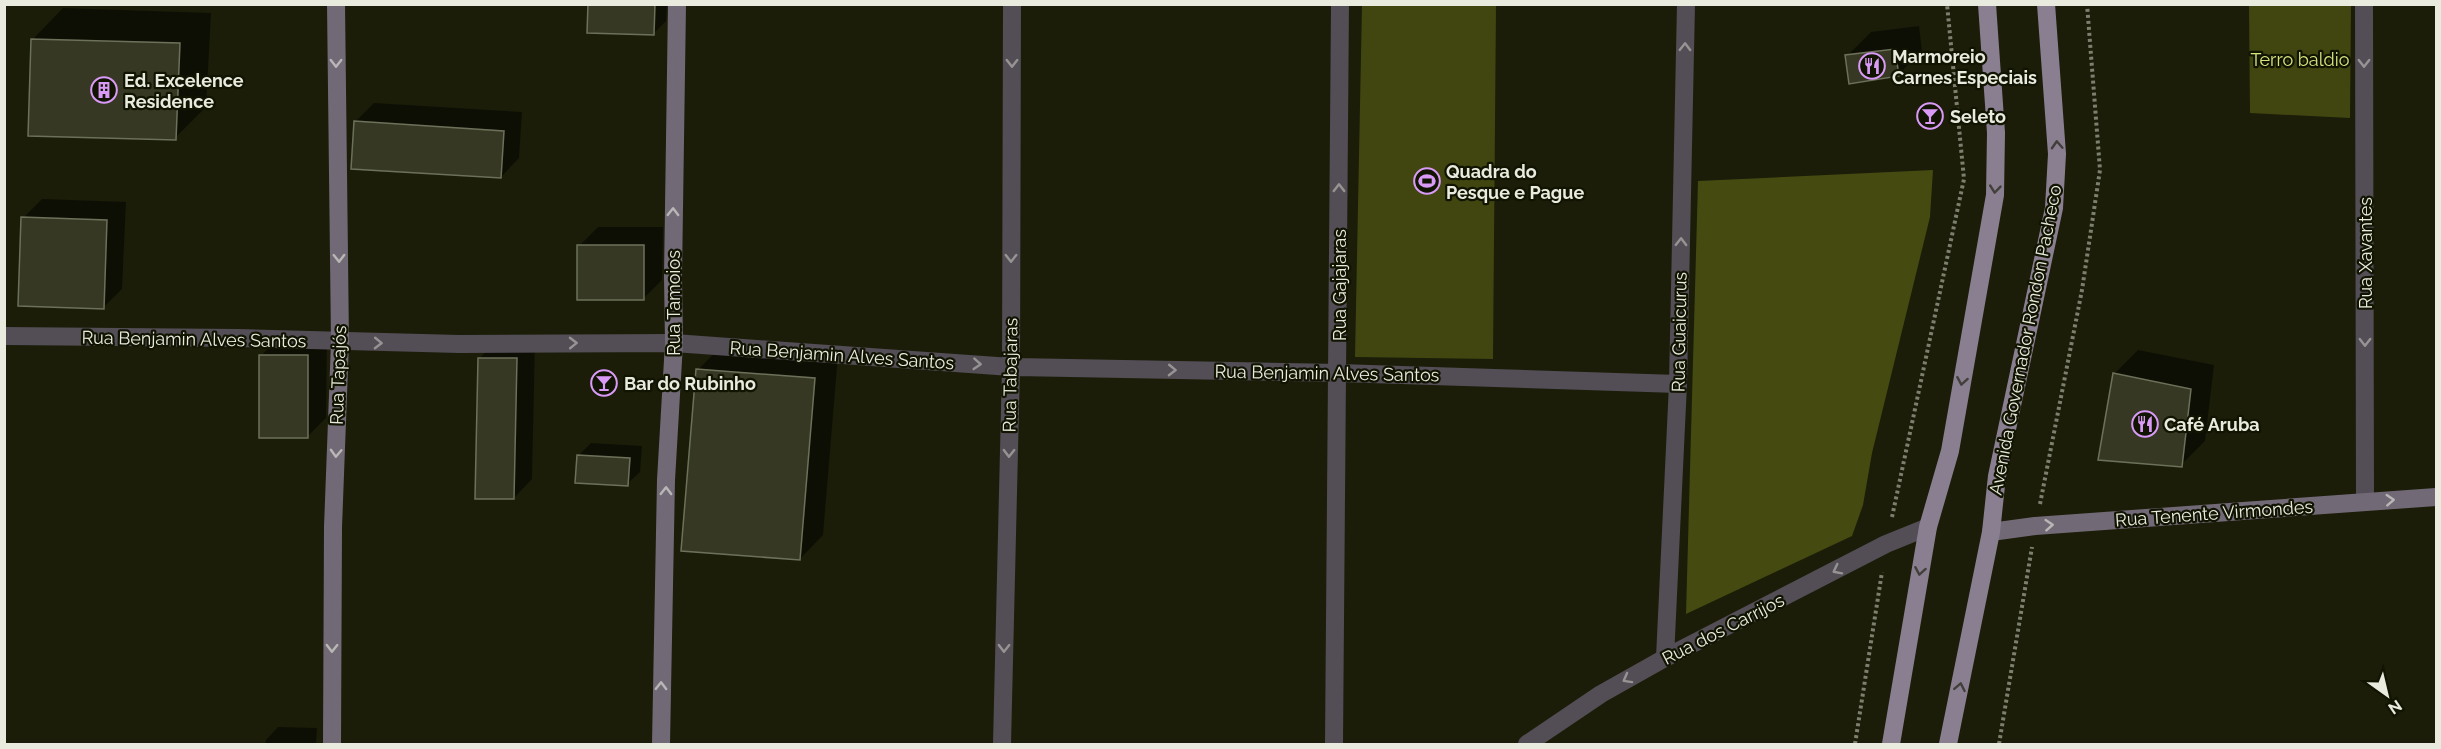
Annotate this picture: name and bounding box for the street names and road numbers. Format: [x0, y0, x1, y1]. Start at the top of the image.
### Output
street label: Avenida Governador Rondon Pacheco [1985, 183, 2065, 497]
street label: Rua Xavantes [2355, 197, 2376, 309]
street label: Rua Gajajaras [1329, 229, 1350, 341]
street label: Rua Tamoios [663, 250, 684, 356]
street label: Rua Guaicurus [1667, 271, 1691, 392]
street label: Rua Tabajaras [999, 317, 1022, 433]
street label: Rua Tapajós [326, 325, 350, 425]
street label: Rua Benjamin Alves Santos [81, 327, 307, 351]
street label: Rua Benjamin Alves Santos [729, 337, 955, 373]
street label: Rua Benjamin Alves Santos [1214, 361, 1440, 385]
street label: Rua Tenente Virmondes [2114, 496, 2314, 530]
street label: Rua dos Carrijos [1659, 589, 1788, 669]

